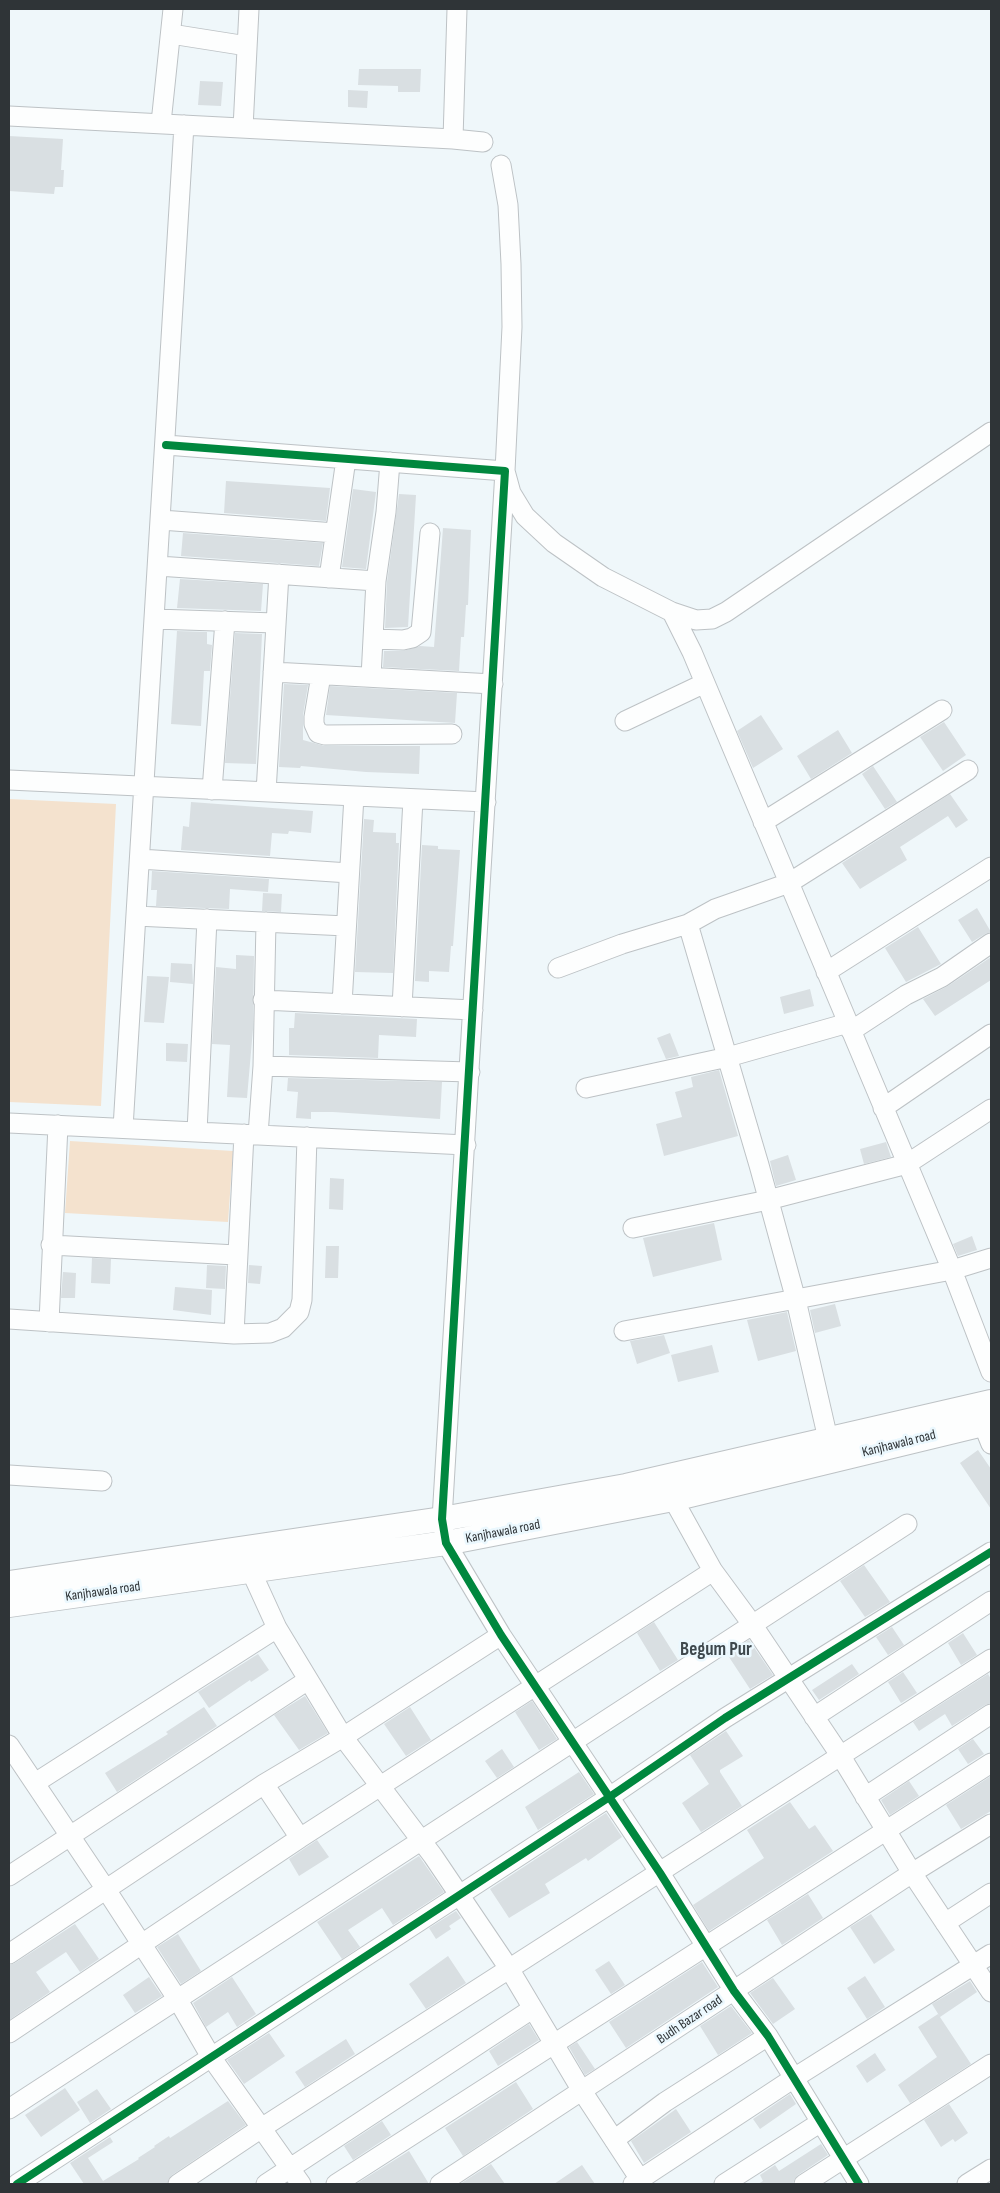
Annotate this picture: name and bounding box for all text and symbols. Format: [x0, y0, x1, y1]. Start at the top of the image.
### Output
street label: Kanjhawala road [860, 1427, 938, 1461]
street label: Kanjhawala road [464, 1517, 542, 1547]
street label: Kanjhawala road [64, 1578, 142, 1606]
district label: Begum Pur [680, 1639, 752, 1661]
street label: Budh Bazar road [654, 1992, 726, 2048]

